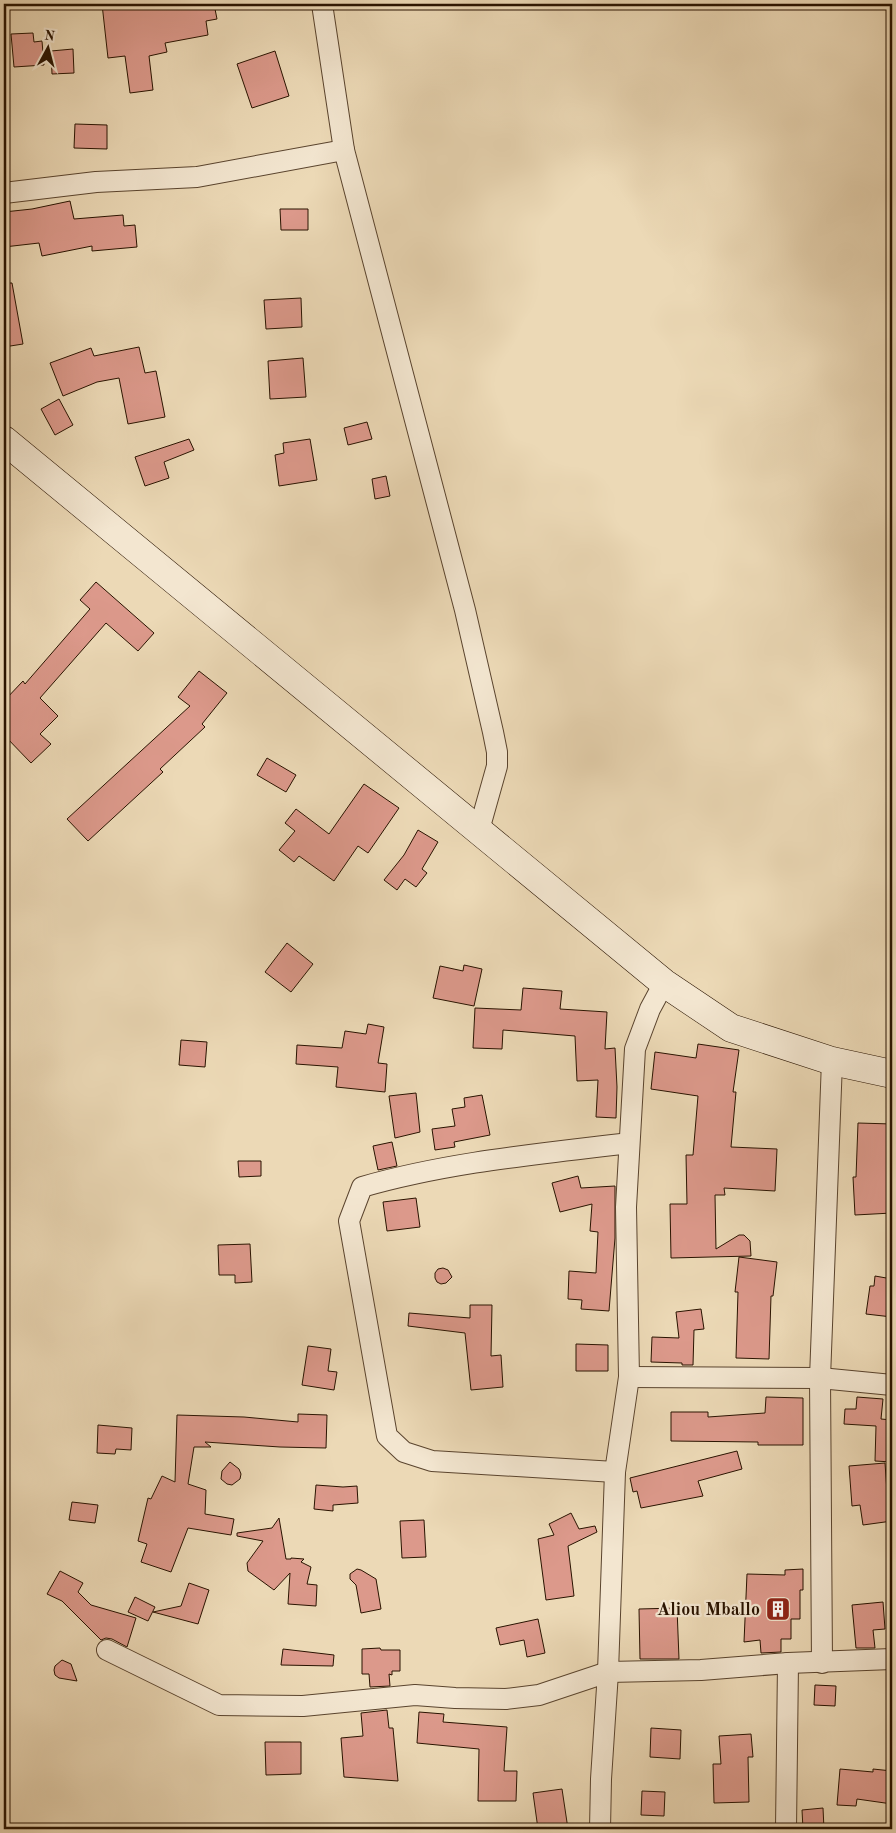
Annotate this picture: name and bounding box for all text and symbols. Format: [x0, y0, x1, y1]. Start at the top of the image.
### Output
north arrow [22, 22, 72, 72]
text: N [43, 28, 56, 44]
building icon: Aliou Mballo [765, 1596, 791, 1622]
place label: Aliou Mballo [657, 1601, 760, 1619]

